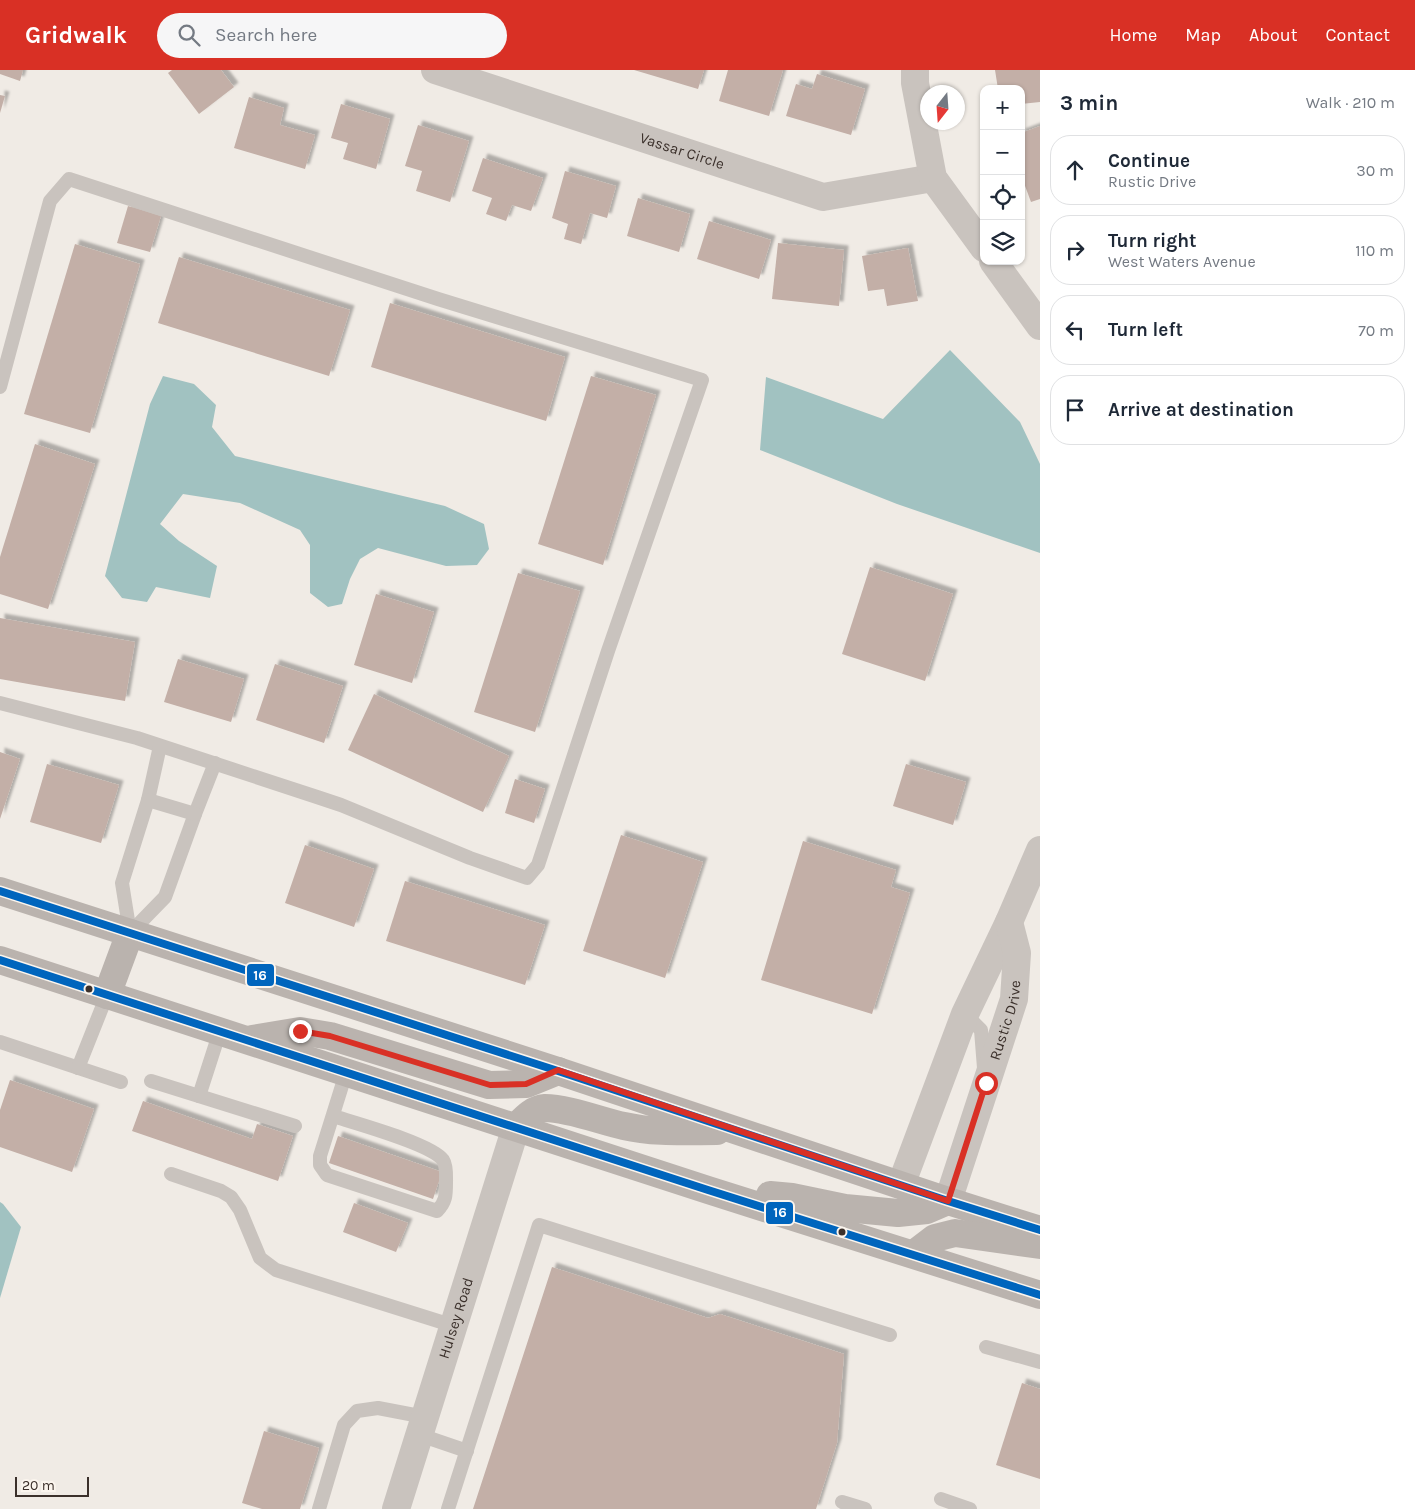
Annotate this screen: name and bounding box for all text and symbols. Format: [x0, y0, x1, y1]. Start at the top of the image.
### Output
search box [157, 13, 507, 58]
text: Gridwalk [25, 21, 127, 49]
icon: search [175, 21, 203, 49]
text: Search here [215, 24, 317, 46]
text: Home [1109, 24, 1157, 46]
text: Map [1185, 24, 1221, 46]
text: About [1249, 24, 1298, 46]
text: Contact [1326, 24, 1390, 46]
north arrow [920, 85, 965, 130]
map controls [980, 85, 1025, 265]
button: + [980, 85, 1025, 130]
text: 3 min [1060, 91, 1118, 115]
text: Walk · 210 m [1306, 93, 1395, 112]
street label: Vassar Circle [637, 129, 727, 173]
button: − [980, 130, 1025, 175]
text: Continue [1108, 150, 1190, 172]
icon: ahead [1061, 156, 1089, 184]
text: 30 m [1356, 161, 1394, 180]
text: Rustic Drive [1108, 172, 1196, 191]
button: locate [980, 175, 1025, 220]
button: layers [980, 220, 1025, 265]
text: Turn right [1108, 230, 1197, 252]
icon: right [1061, 236, 1089, 264]
text: 110 m [1355, 241, 1394, 260]
text: West Waters Avenue [1108, 252, 1256, 271]
icon: left [1061, 316, 1089, 344]
text: Turn left [1108, 319, 1183, 341]
text: 70 m [1358, 321, 1394, 340]
icon: arrive [1061, 396, 1089, 424]
text: Arrive at destination [1108, 399, 1294, 421]
line badge: 16 [246, 963, 275, 987]
text: 16 [253, 967, 267, 984]
street label: Rustic Drive [986, 980, 1024, 1062]
unlabelled marker [84, 984, 94, 994]
route end [289, 1020, 312, 1043]
route start [975, 1072, 998, 1095]
line badge: 16 [765, 1201, 794, 1225]
text: 16 [773, 1204, 787, 1221]
unlabelled marker [837, 1227, 847, 1237]
street label: Hulsey Road [435, 1275, 477, 1361]
scale bar [15, 1474, 89, 1497]
text: 20 m [22, 1477, 55, 1494]

